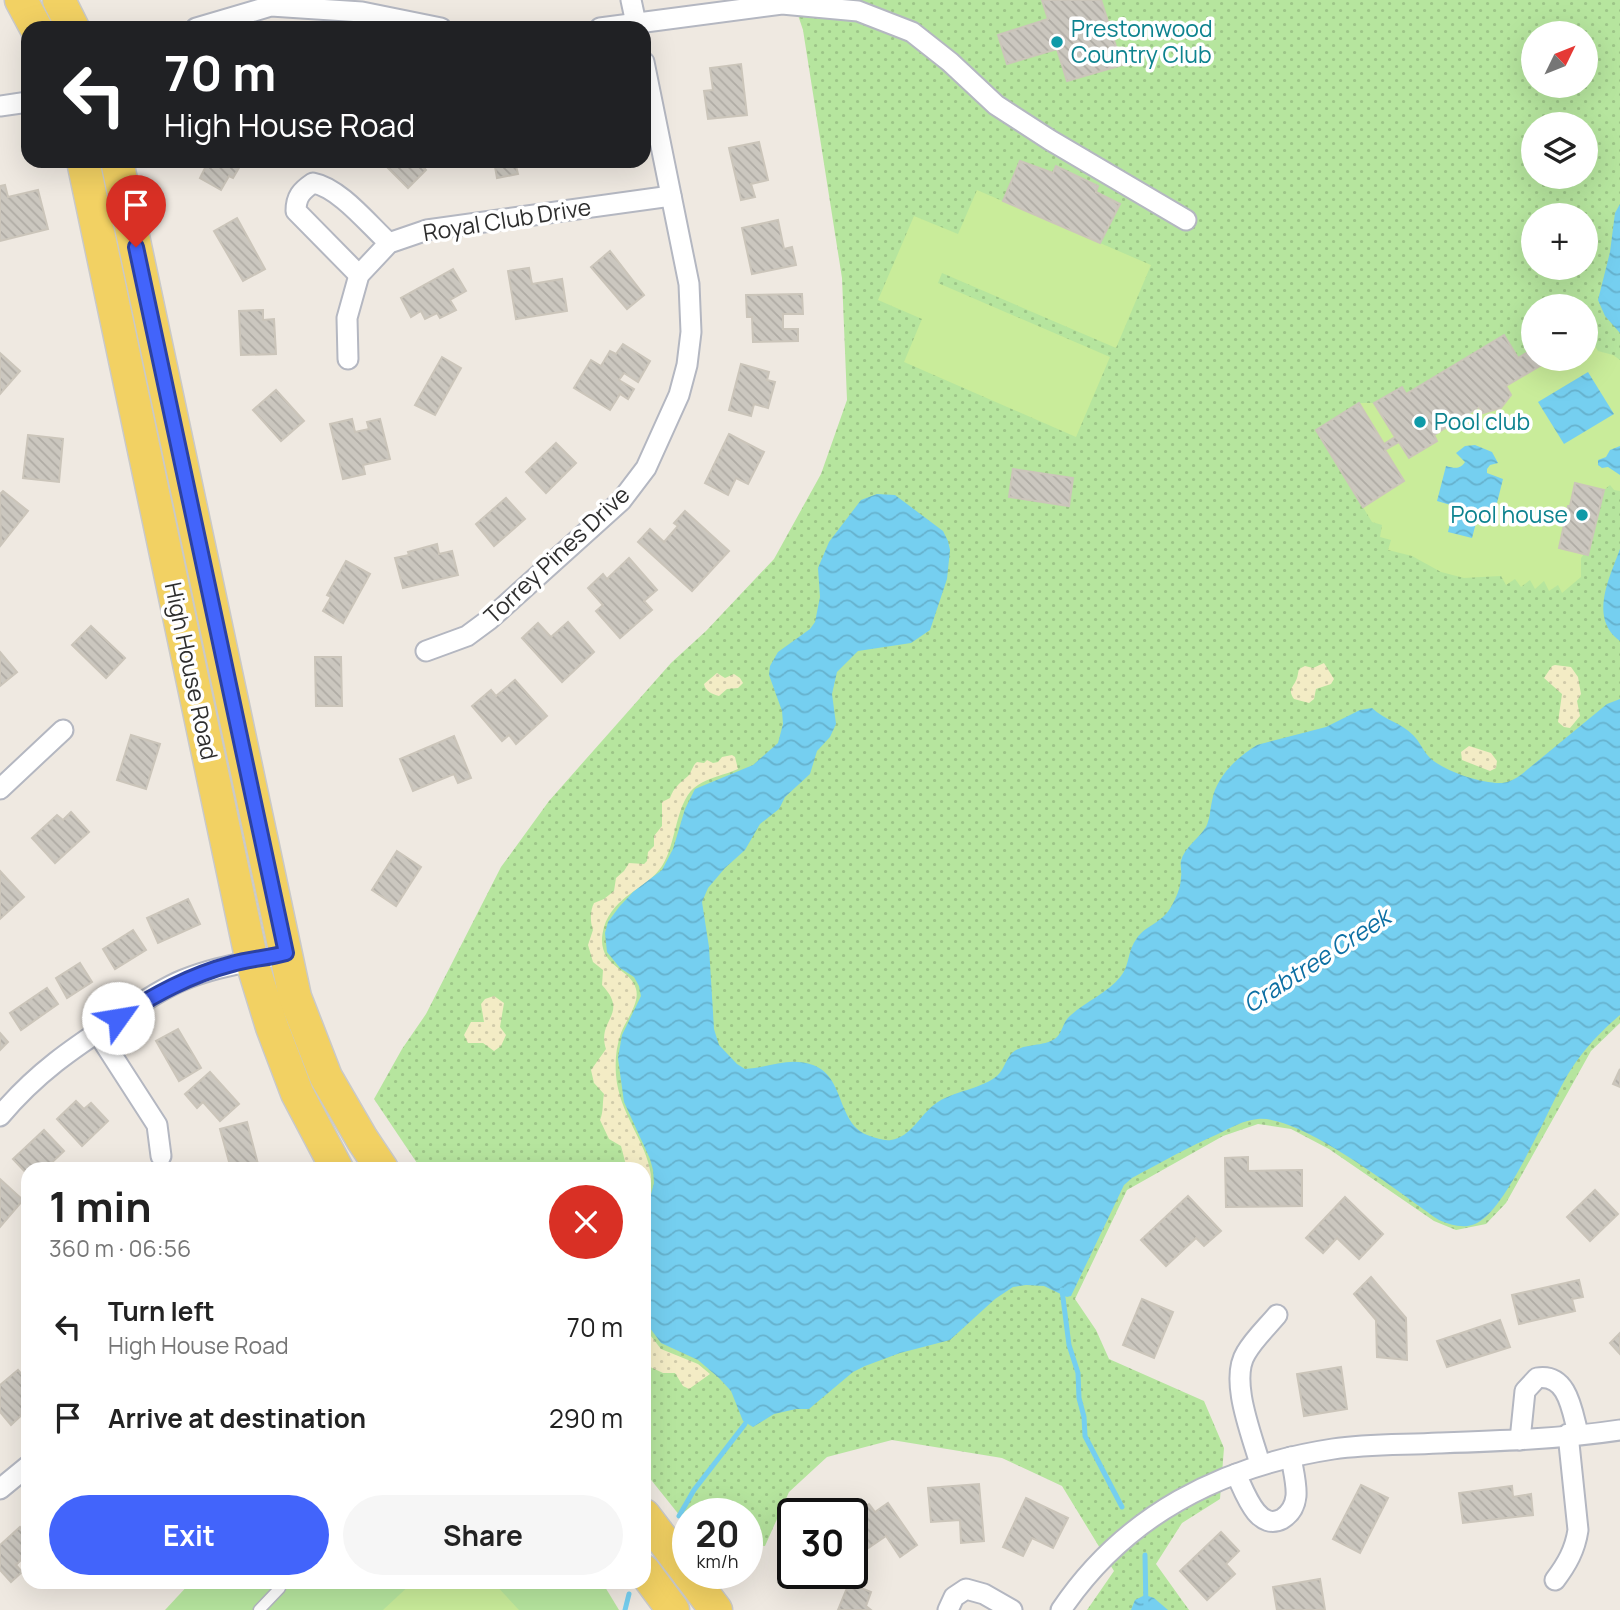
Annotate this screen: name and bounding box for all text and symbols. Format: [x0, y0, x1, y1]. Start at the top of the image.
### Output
place label: Prestonwood Country Club [1071, 12, 1213, 70]
north arrow [1521, 21, 1598, 98]
map controls [1521, 21, 1598, 371]
marker: Prestonwood Country Club [1049, 34, 1065, 50]
text: 70 m [164, 39, 276, 106]
icon: left [49, 49, 140, 140]
text: High House Road [164, 103, 415, 147]
button: layers [1521, 112, 1598, 189]
pin [106, 175, 166, 247]
icon: arrive [117, 186, 155, 224]
street label: Royal Club Drive [421, 190, 593, 248]
button: + [1521, 203, 1598, 280]
button: − [1521, 294, 1598, 371]
place label: Pool club [1434, 405, 1530, 437]
marker: Pool club [1412, 414, 1428, 430]
street label: Torrey Pines Drive [476, 478, 636, 630]
place label: Pool house [1451, 498, 1568, 530]
marker: Pool house [1574, 507, 1590, 523]
street label: High House Road [158, 579, 226, 762]
water label: Crabtree Creek [1236, 898, 1399, 1020]
position arrow [81, 981, 155, 1055]
text: 1 min [49, 1177, 152, 1235]
button: close [549, 1185, 623, 1259]
text: 360 m · 06:56 [49, 1232, 191, 1264]
text: Turn left [108, 1293, 215, 1329]
icon: left [49, 1308, 87, 1346]
text: 70 m [567, 1309, 623, 1345]
text: High House Road [108, 1329, 289, 1361]
icon: arrive [49, 1399, 87, 1437]
text: Arrive at destination [108, 1400, 366, 1436]
text: 290 m [549, 1400, 623, 1436]
button: Exit [49, 1495, 329, 1575]
button: Share [343, 1495, 623, 1575]
speed limit sign: 30 [777, 1498, 868, 1589]
text: 20 [696, 1510, 739, 1558]
text: km/h [697, 1549, 738, 1573]

